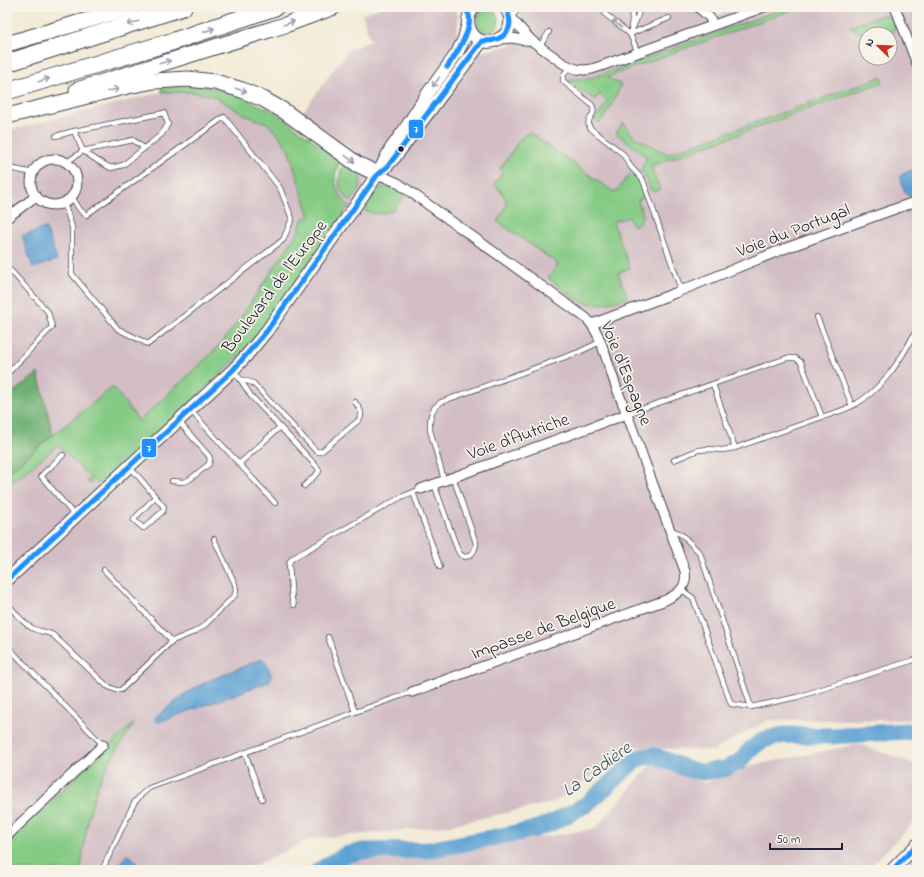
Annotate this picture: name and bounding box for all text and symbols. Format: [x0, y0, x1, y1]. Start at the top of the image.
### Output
one-way arrow [282, 19, 294, 27]
one-way arrow [612, 19, 623, 28]
one-way arrow [126, 20, 139, 27]
one-way arrow [202, 25, 214, 33]
north arrow [858, 26, 898, 66]
text: N [861, 36, 879, 49]
one-way arrow [158, 58, 171, 65]
one-way arrow [38, 76, 51, 83]
one-way arrow [432, 76, 440, 87]
one-way arrow [106, 86, 119, 93]
one-way arrow [234, 86, 246, 94]
line badge: 7 [408, 119, 424, 139]
text: 7 [414, 122, 419, 138]
unlabelled marker [396, 144, 406, 154]
one-way arrow [344, 155, 355, 163]
street label: Voie du Portugal [732, 198, 855, 267]
street label: Boulevard de l'Europe [216, 214, 335, 360]
street label: Voie d'Espagne [591, 317, 658, 431]
street label: Voie d'Autriche [463, 407, 574, 469]
line badge: 7 [141, 438, 157, 458]
text: 7 [147, 441, 152, 457]
street label: Impasse de Belgique [468, 591, 621, 669]
water label: La Cadière [557, 735, 639, 804]
scale bar [770, 825, 842, 851]
text: 50 m [776, 831, 800, 849]

